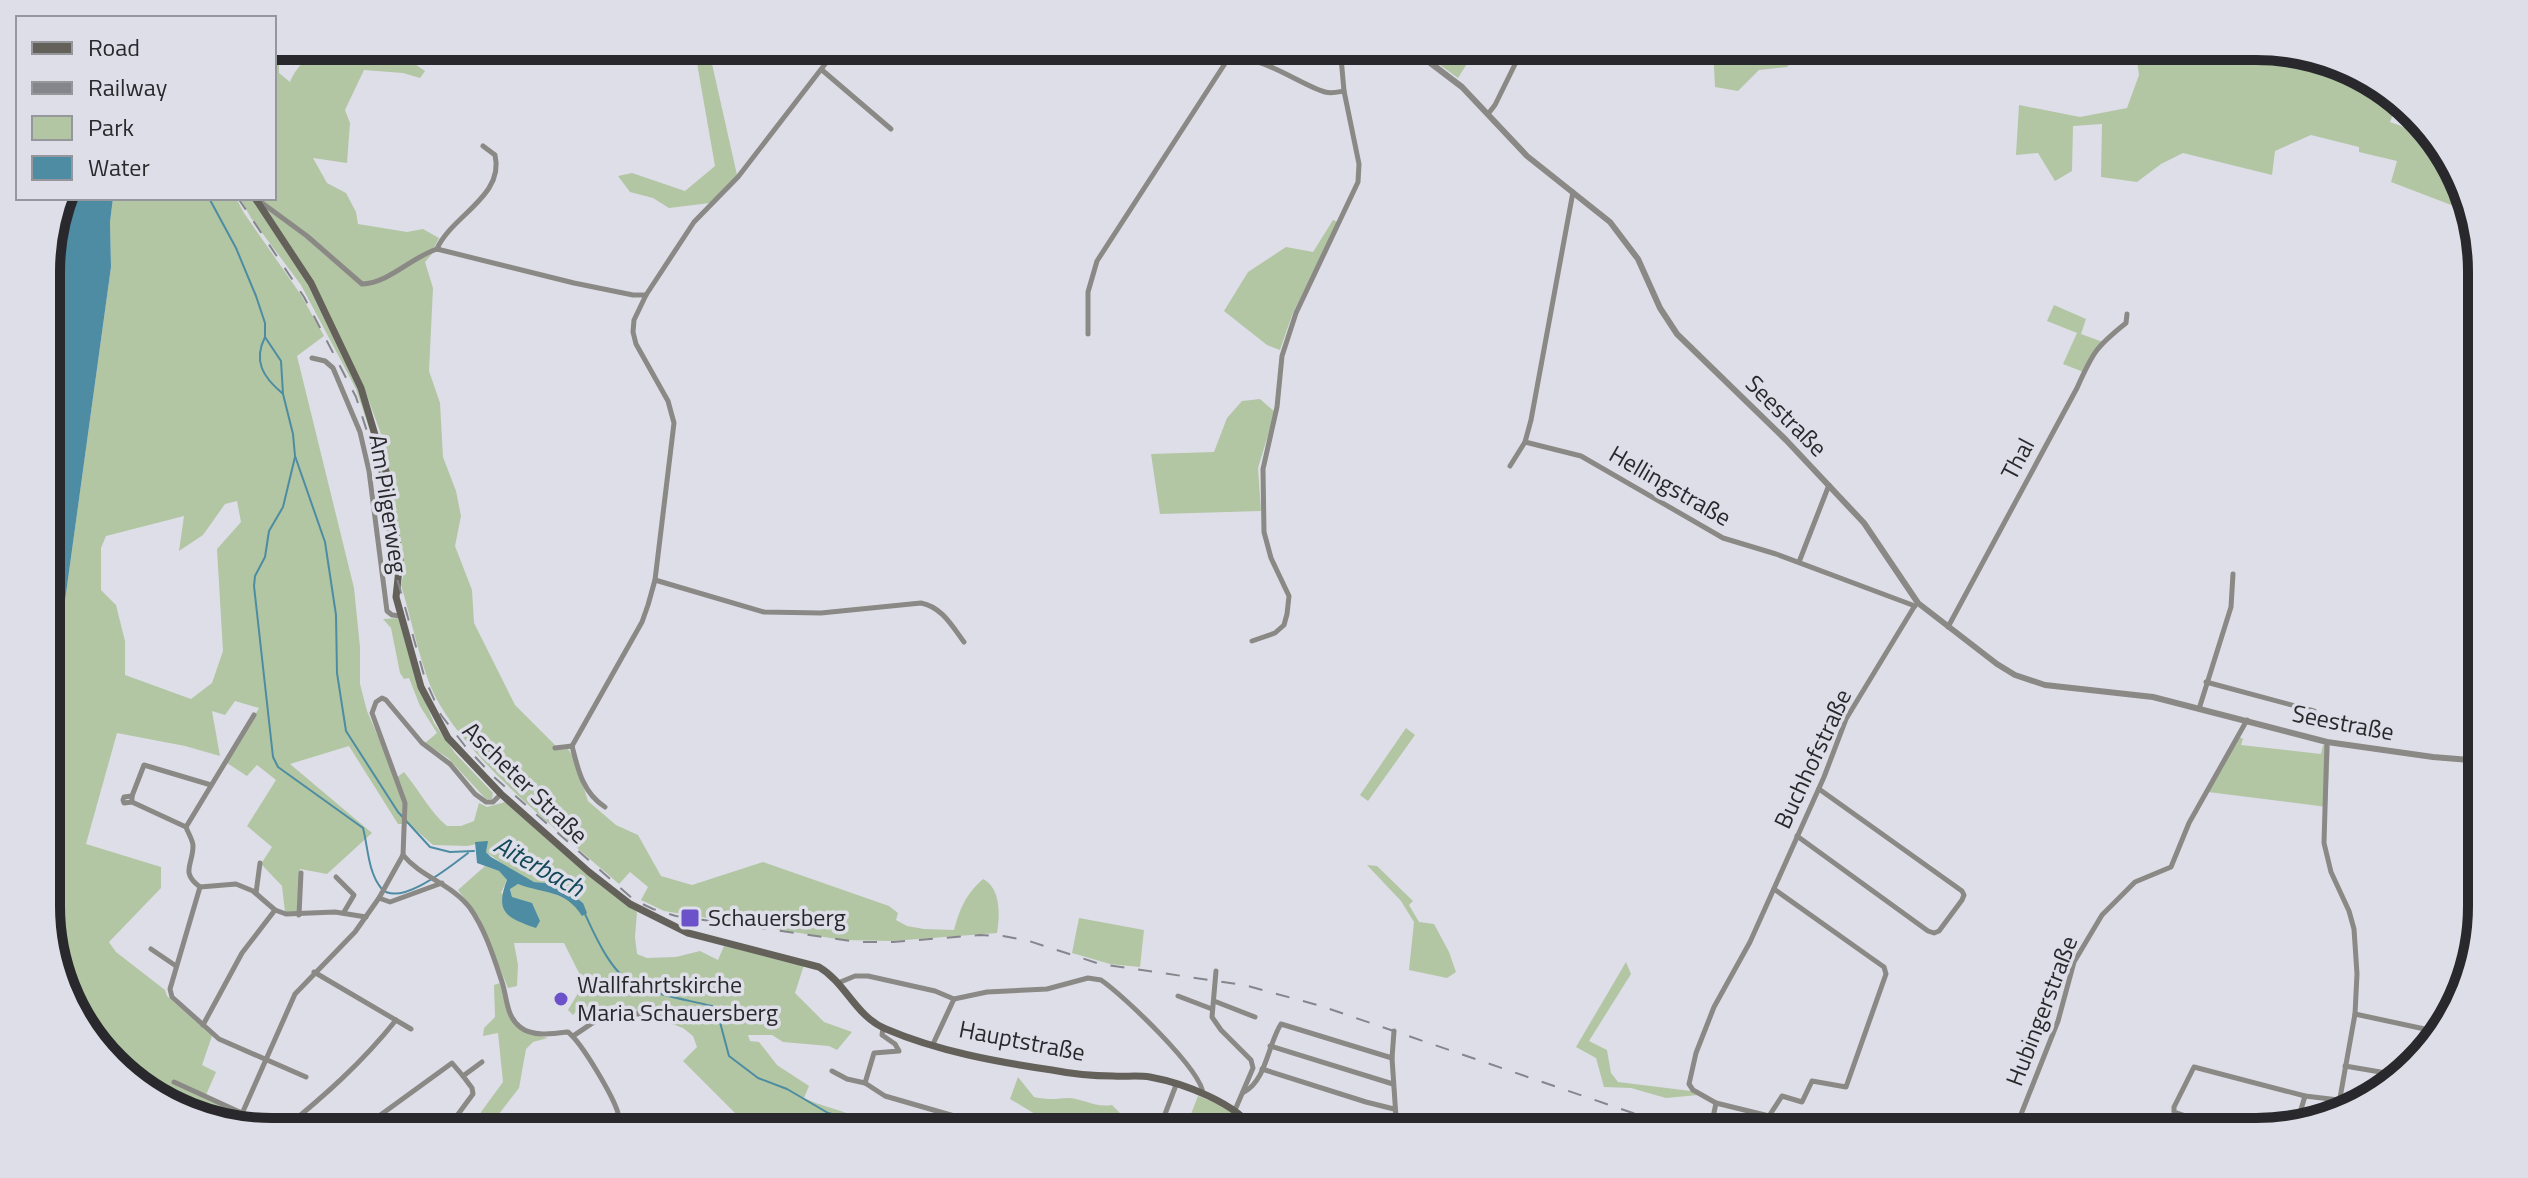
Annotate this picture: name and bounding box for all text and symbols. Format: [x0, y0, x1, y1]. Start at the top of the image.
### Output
legend [16, 16, 276, 200]
text: Road [88, 29, 140, 65]
text: Railway [88, 69, 168, 105]
text: Park [88, 109, 134, 145]
text: Water [88, 149, 150, 185]
street label: Seestraße [1738, 366, 1836, 464]
street label: Thal [1991, 431, 2043, 486]
street label: Am Pilgerweg [360, 432, 418, 576]
street label: Hellingstraße [1603, 436, 1738, 535]
street label: Buchhofstraße [1764, 683, 1860, 834]
street label: Seestraße [2289, 695, 2397, 750]
street label: Ascheter Straße [455, 713, 597, 852]
water label: Aiterbach [487, 825, 592, 907]
place label: Schauersberg [708, 899, 846, 935]
marker: Schauersberg [679, 907, 701, 929]
street label: Hubingerstraße [1996, 930, 2086, 1091]
place label: Wallfahrtskirche Maria Schauersberg [577, 966, 778, 1030]
marker: Wallfahrtskirche Maria Schauersberg [552, 990, 570, 1008]
street label: Hauptstraße [956, 1010, 1088, 1070]

